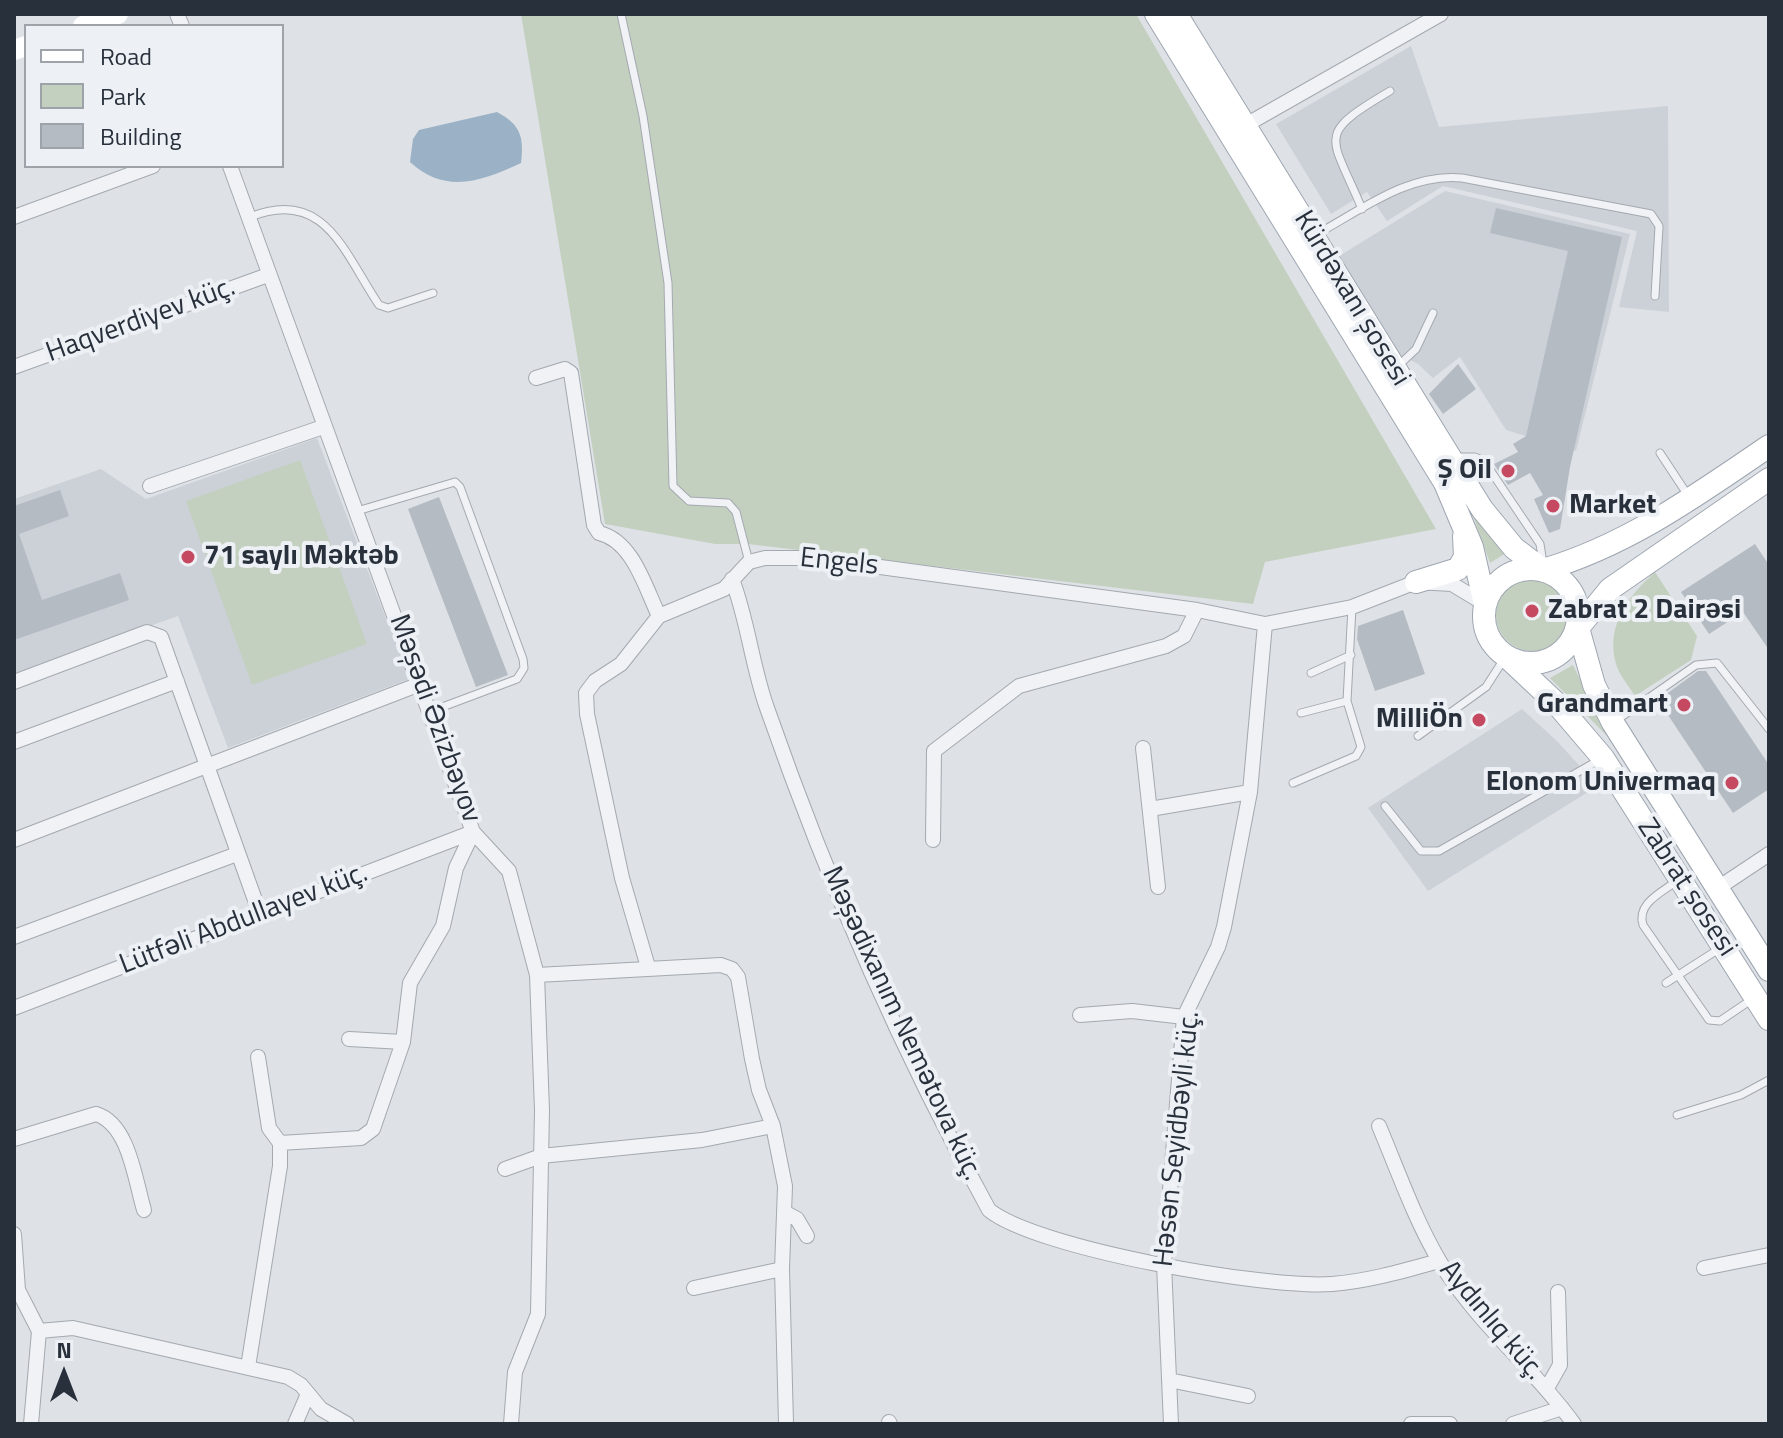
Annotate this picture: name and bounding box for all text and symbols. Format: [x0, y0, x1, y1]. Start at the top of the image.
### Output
legend [24, 24, 284, 168]
text: Road [100, 38, 152, 74]
text: Park [100, 78, 146, 114]
text: Building [100, 118, 182, 154]
street label: Kürdəxanı şosesi [1286, 205, 1416, 393]
street label: Haqverdiyev küç. [42, 271, 240, 371]
place label: Ş Oil [1438, 454, 1492, 488]
marker: Ş Oil [1499, 462, 1517, 480]
place label: Market [1569, 489, 1656, 523]
marker: Market [1544, 497, 1562, 515]
place label: 71 saylı Məktəb [204, 540, 399, 574]
street label: Engels [798, 542, 880, 584]
marker: 71 saylı Məktəb [179, 548, 197, 566]
place label: Zabrat 2 Dairəsi [1548, 594, 1741, 628]
marker: Zabrat 2 Dairəsi [1523, 602, 1541, 620]
street label: Məşədi Əzizbəyov [381, 610, 487, 828]
place label: Grandmart [1537, 688, 1668, 722]
marker: Grandmart [1675, 696, 1693, 714]
place label: MilliÖn [1376, 703, 1463, 737]
marker: MilliÖn [1470, 711, 1488, 729]
place label: Elonom Univermaq [1486, 766, 1716, 800]
marker: Elonom Univermaq [1723, 774, 1741, 792]
street label: Zabrat şosesi [1629, 813, 1743, 963]
street label: Lütfəli Abdullayev küç. [115, 857, 373, 983]
street label: Məşədixanım Nemətova küç. [813, 862, 989, 1186]
street label: Həsən Seyidbəyli küç. [1148, 1009, 1208, 1269]
street label: Aydınlıq küç. [1431, 1254, 1551, 1388]
text: N [56, 1333, 72, 1367]
north arrow [24, 1334, 104, 1414]

